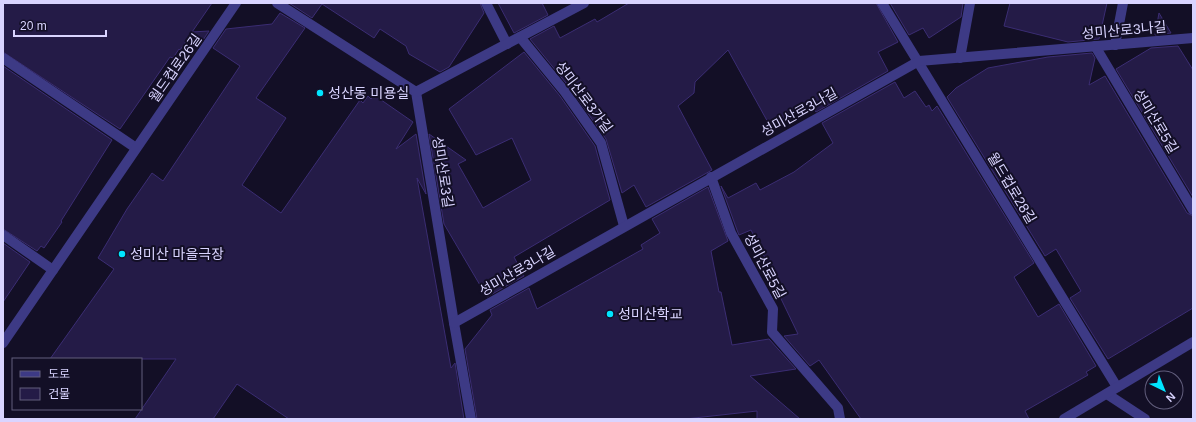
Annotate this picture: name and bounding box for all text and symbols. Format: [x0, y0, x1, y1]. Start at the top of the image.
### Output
scale bar [14, 12, 106, 38]
street label: 성미산로3나길 [1081, 18, 1167, 42]
text: 20 m [20, 19, 47, 33]
street label: 월드컵로26길 [146, 31, 204, 105]
street label: 성미산로3가길 [552, 58, 616, 136]
street label: 성미산로3나길 [758, 84, 840, 140]
place label: 성산동 미용실 [328, 85, 409, 101]
street label: 성미산로5길 [1131, 86, 1181, 156]
marker: 성산동 미용실 [315, 88, 325, 98]
street label: 성미산로3길 [429, 135, 457, 209]
street label: 월드컵로28길 [985, 150, 1039, 226]
street label: 성미산로5길 [741, 230, 789, 302]
street label: 성미산로3나길 [476, 243, 558, 299]
place label: 성미산 마을극장 [130, 246, 224, 262]
marker: 성미산 마을극장 [117, 249, 127, 259]
place label: 성미산학교 [618, 306, 683, 322]
marker: 성미산학교 [605, 309, 615, 319]
legend [12, 358, 142, 410]
text: 도로 [48, 367, 70, 381]
north arrow [1144, 370, 1184, 410]
text: 건물 [48, 387, 70, 401]
text: N [1164, 390, 1178, 404]

